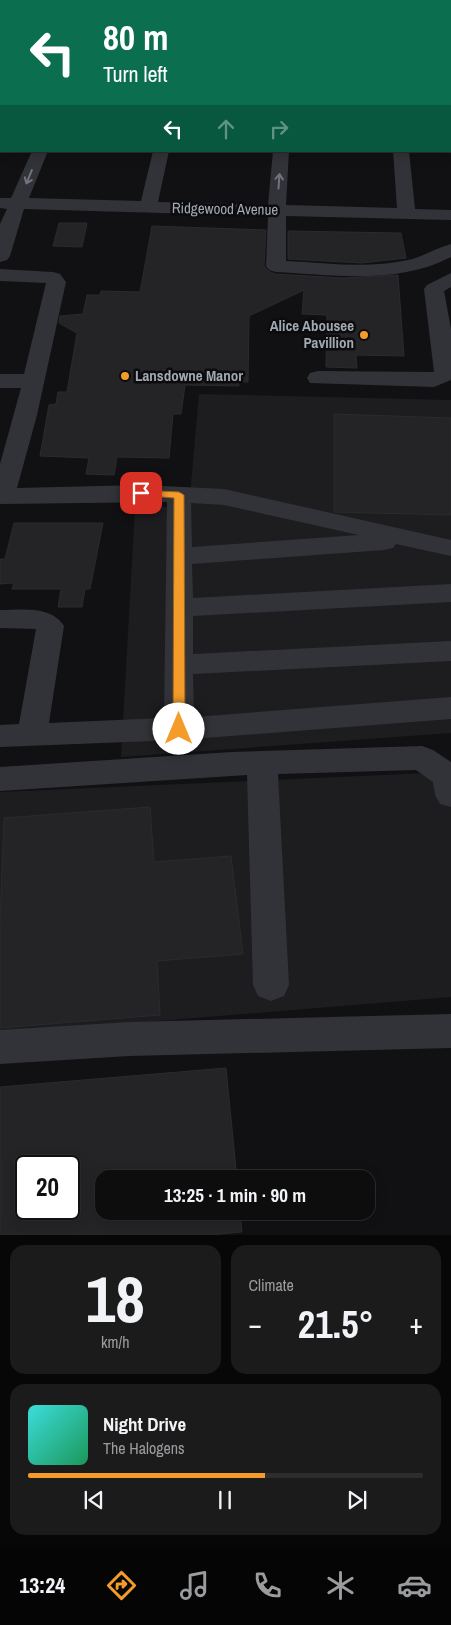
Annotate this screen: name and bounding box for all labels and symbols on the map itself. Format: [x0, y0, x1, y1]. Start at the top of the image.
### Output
one-way arrow [24, 169, 33, 184]
one-way arrow [274, 173, 284, 189]
street label: Ridgewood Avenue [172, 197, 279, 220]
place label: Alice Abousee Pavillion [270, 315, 354, 353]
marker: Alice Abousee Pavillion [358, 329, 370, 341]
place label: Lansdowne Manor [135, 365, 243, 386]
marker: Lansdowne Manor [119, 370, 131, 382]
pin [120, 472, 162, 514]
position arrow [152, 702, 204, 754]
speed limit sign: 20 [15, 1155, 80, 1220]

